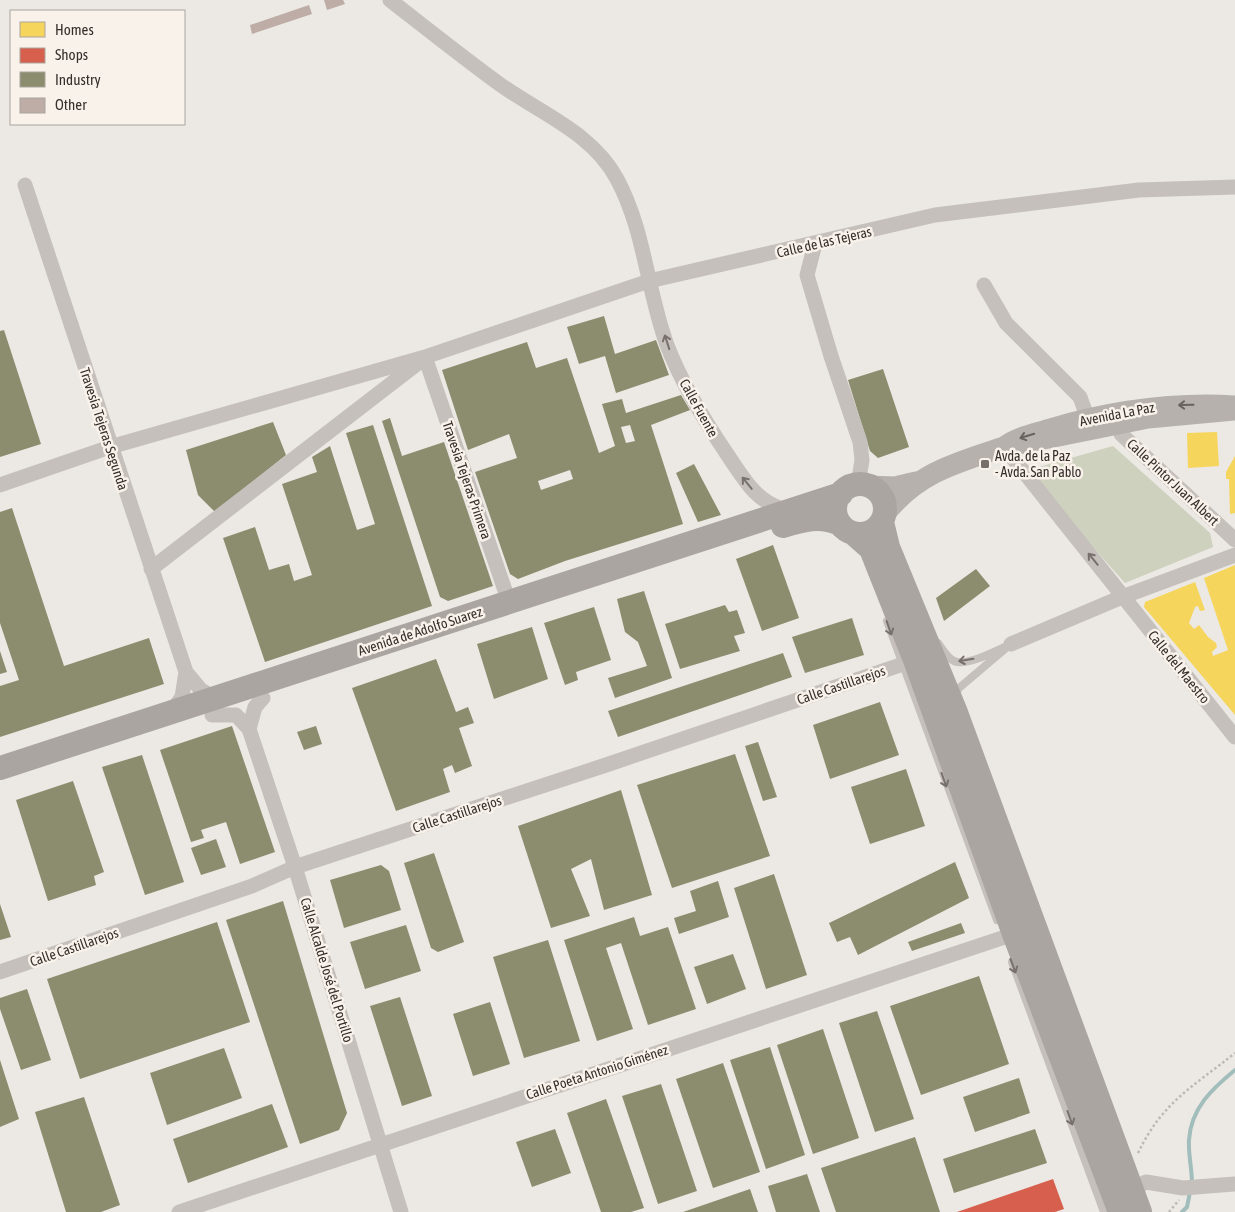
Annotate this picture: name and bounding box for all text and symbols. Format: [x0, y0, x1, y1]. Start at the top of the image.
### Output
legend [10, 10, 185, 125]
text: Homes [55, 21, 94, 38]
text: Shops [55, 46, 88, 63]
text: Industry [55, 71, 101, 88]
text: Other [55, 96, 87, 113]
street label: Calle de las Tejeras [775, 223, 873, 261]
one-way arrow [661, 334, 671, 350]
street label: Travesía Tejeras Segunda [77, 366, 131, 492]
street label: Calle Fuente [676, 376, 722, 440]
street label: Avenida La Paz [1078, 399, 1156, 429]
one-way arrow [1179, 400, 1195, 410]
street label: Travesía Tejeras Primera [439, 419, 495, 541]
one-way arrow [1020, 432, 1036, 441]
street label: Calle Pintor Juan Albert [1124, 435, 1222, 529]
place label: Avda. de la Paz - Avda. San Pablo [995, 448, 1081, 480]
marker: Avda. de la Paz - Avda. San Pablo [979, 458, 991, 470]
one-way arrow [741, 476, 752, 489]
one-way arrow [1087, 553, 1098, 566]
street label: Avenida de Adolfo Suarez [356, 603, 484, 659]
one-way arrow [885, 619, 895, 635]
street label: Calle del Maestro [1145, 627, 1213, 707]
one-way arrow [958, 656, 974, 666]
street label: Calle Castillarejos [795, 662, 887, 708]
one-way arrow [940, 772, 949, 788]
street label: Calle Castillarejos [411, 792, 504, 836]
street label: Calle Alcalde José del Portillo [297, 896, 357, 1044]
street label: Calle Castillarejos [28, 924, 120, 970]
one-way arrow [1009, 957, 1018, 973]
street label: Calle Poeta Antonio Giménez [524, 1041, 670, 1103]
one-way arrow [1066, 1110, 1075, 1125]

